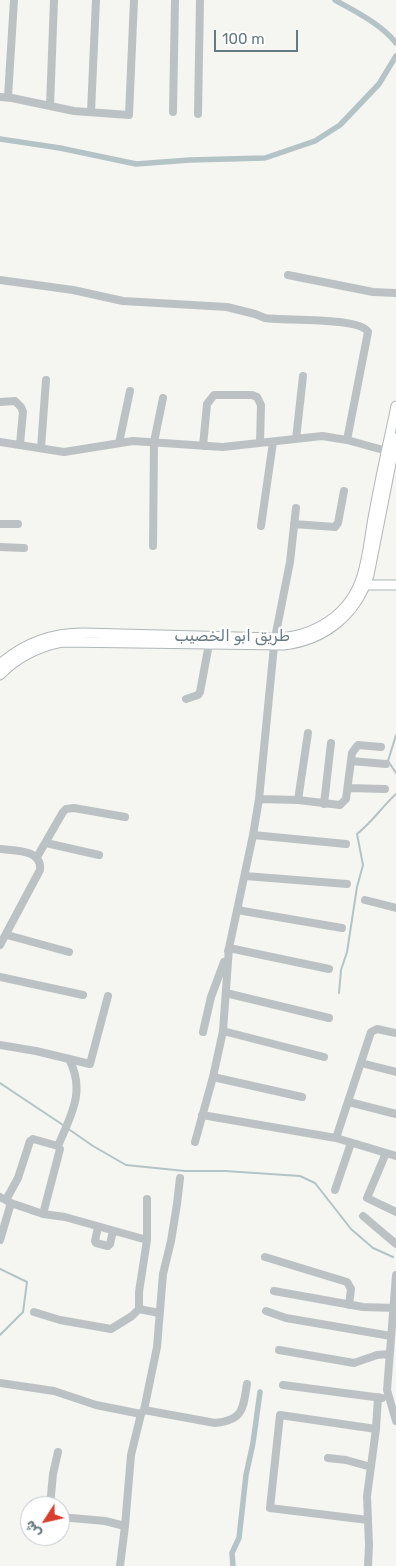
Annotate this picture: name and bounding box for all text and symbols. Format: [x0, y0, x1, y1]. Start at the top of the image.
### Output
scale bar [216, 20, 300, 52]
text: 100 m [222, 30, 264, 48]
street label: طريق ابو الخصيب [174, 626, 290, 646]
north arrow [20, 1496, 70, 1546]
text: ش [21, 1517, 45, 1541]

